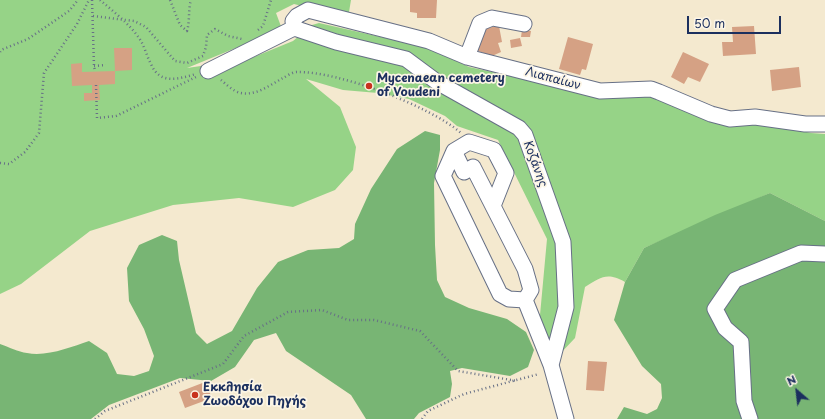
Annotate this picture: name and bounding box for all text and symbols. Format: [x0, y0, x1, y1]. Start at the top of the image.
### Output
scale bar [689, 8, 783, 34]
text: 50 m [694, 14, 725, 32]
street label: Λιαπαίων [524, 65, 582, 93]
place label: Mycenaean cemetery of Voudeni [377, 72, 505, 100]
marker: Mycenaean cemetery of Voudeni [364, 81, 374, 91]
street label: Κοζάνης [520, 139, 550, 189]
text: N [783, 370, 799, 390]
north arrow [777, 371, 817, 411]
place label: Εκκλησία Ζωοδόχου Πηγής [203, 381, 306, 409]
marker: Εκκλησία Ζωοδόχου Πηγής [190, 390, 200, 400]

